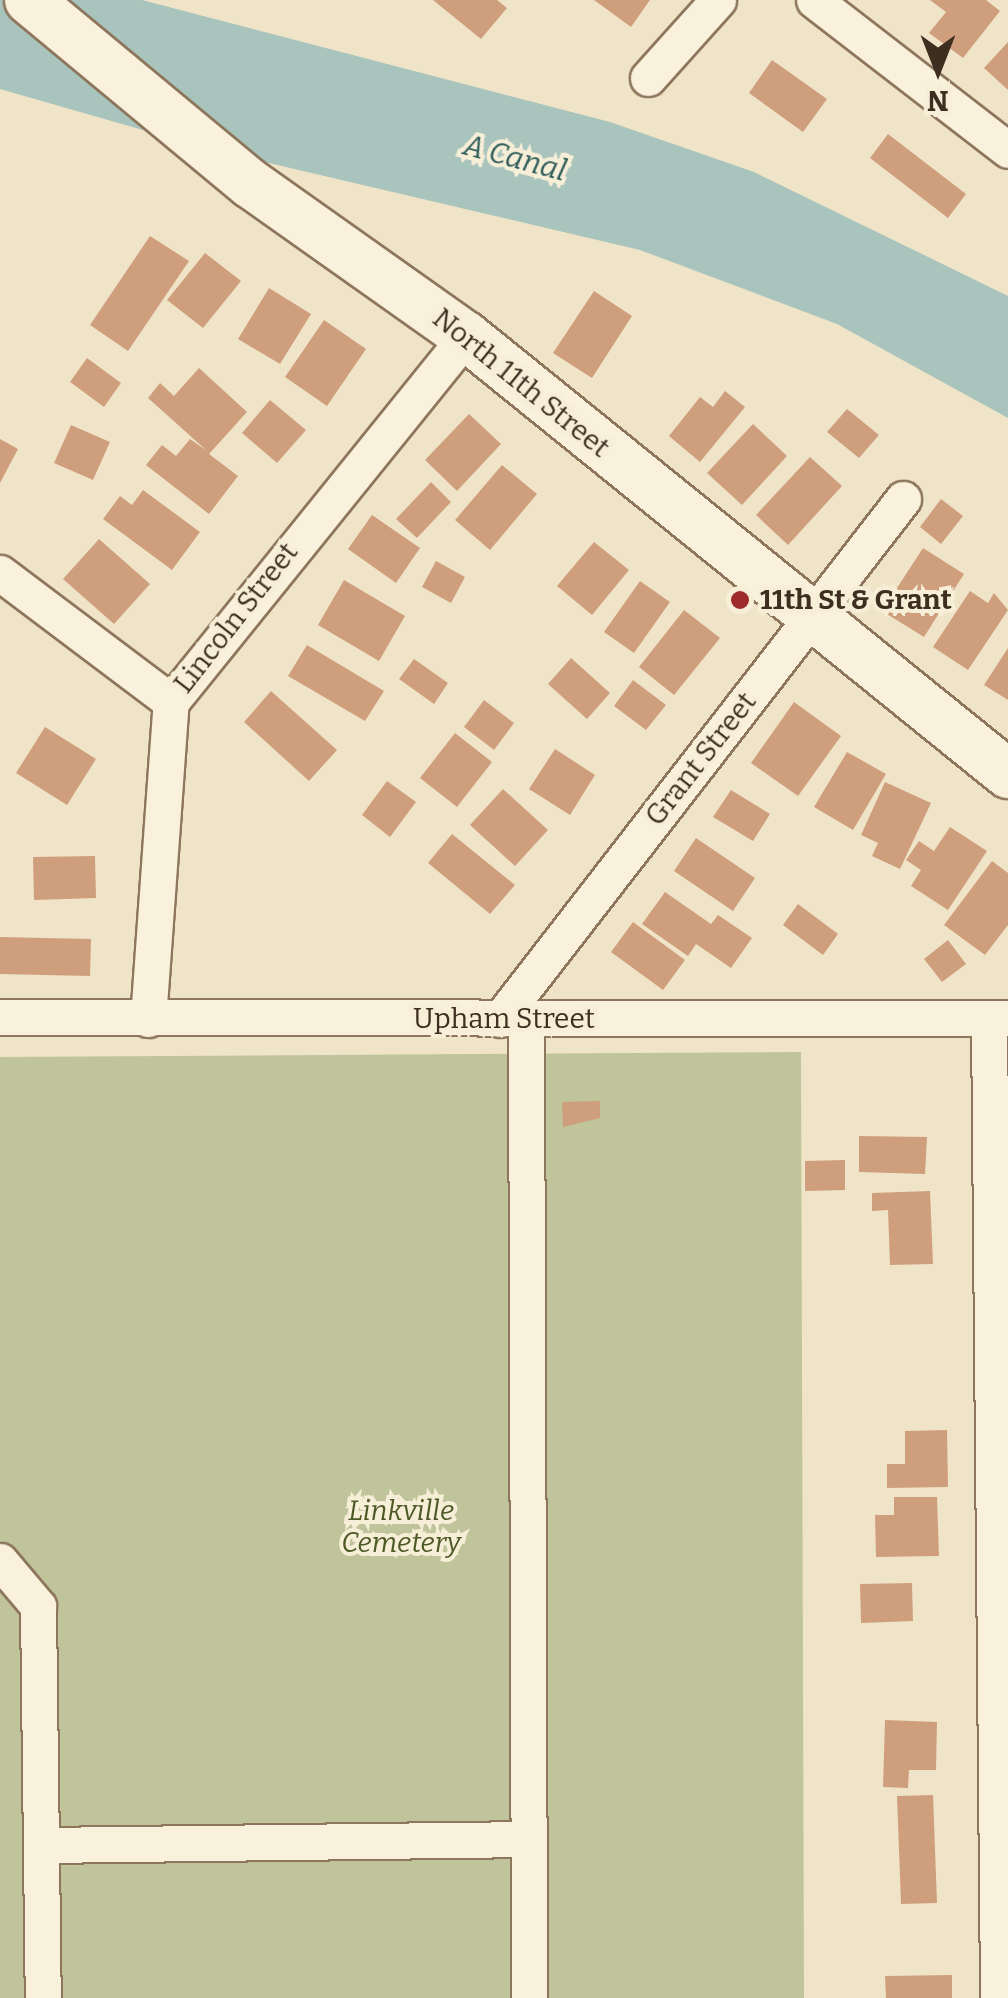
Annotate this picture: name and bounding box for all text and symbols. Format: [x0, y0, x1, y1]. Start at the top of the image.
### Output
north arrow [888, 20, 988, 120]
text: N [927, 84, 949, 117]
water label: A Canal [460, 127, 570, 189]
street label: North 11th Street [426, 301, 616, 465]
street label: Lincoln Street [167, 536, 305, 700]
place label: 11th St & Grant [760, 583, 952, 617]
marker: 11th St & Grant [729, 589, 751, 611]
street label: Grant Street [639, 686, 763, 832]
street label: Upham Street [413, 1002, 595, 1036]
park label: Linkville Cemetery [341, 1494, 461, 1560]

